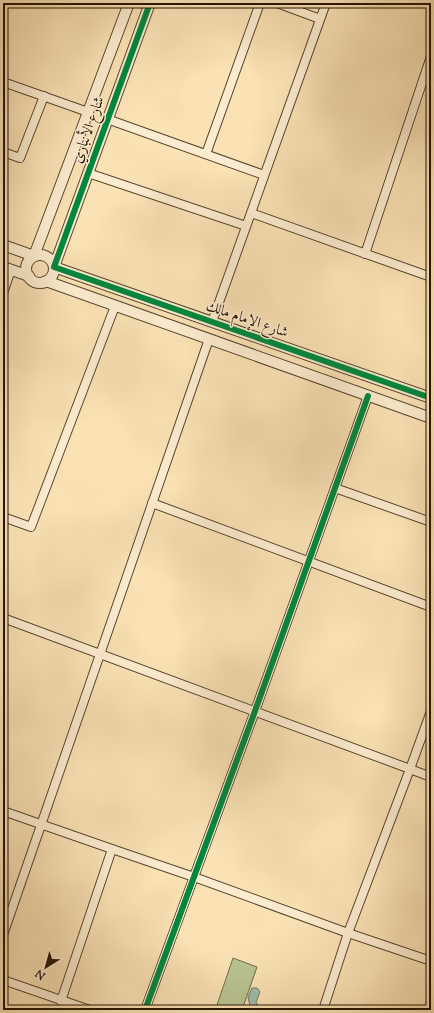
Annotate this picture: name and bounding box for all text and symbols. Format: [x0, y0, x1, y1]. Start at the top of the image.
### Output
street label: شارع الأنباري [65, 93, 112, 167]
street label: شارع الإمام مالك [203, 296, 291, 345]
north arrow [26, 947, 66, 987]
text: N [32, 965, 50, 984]

